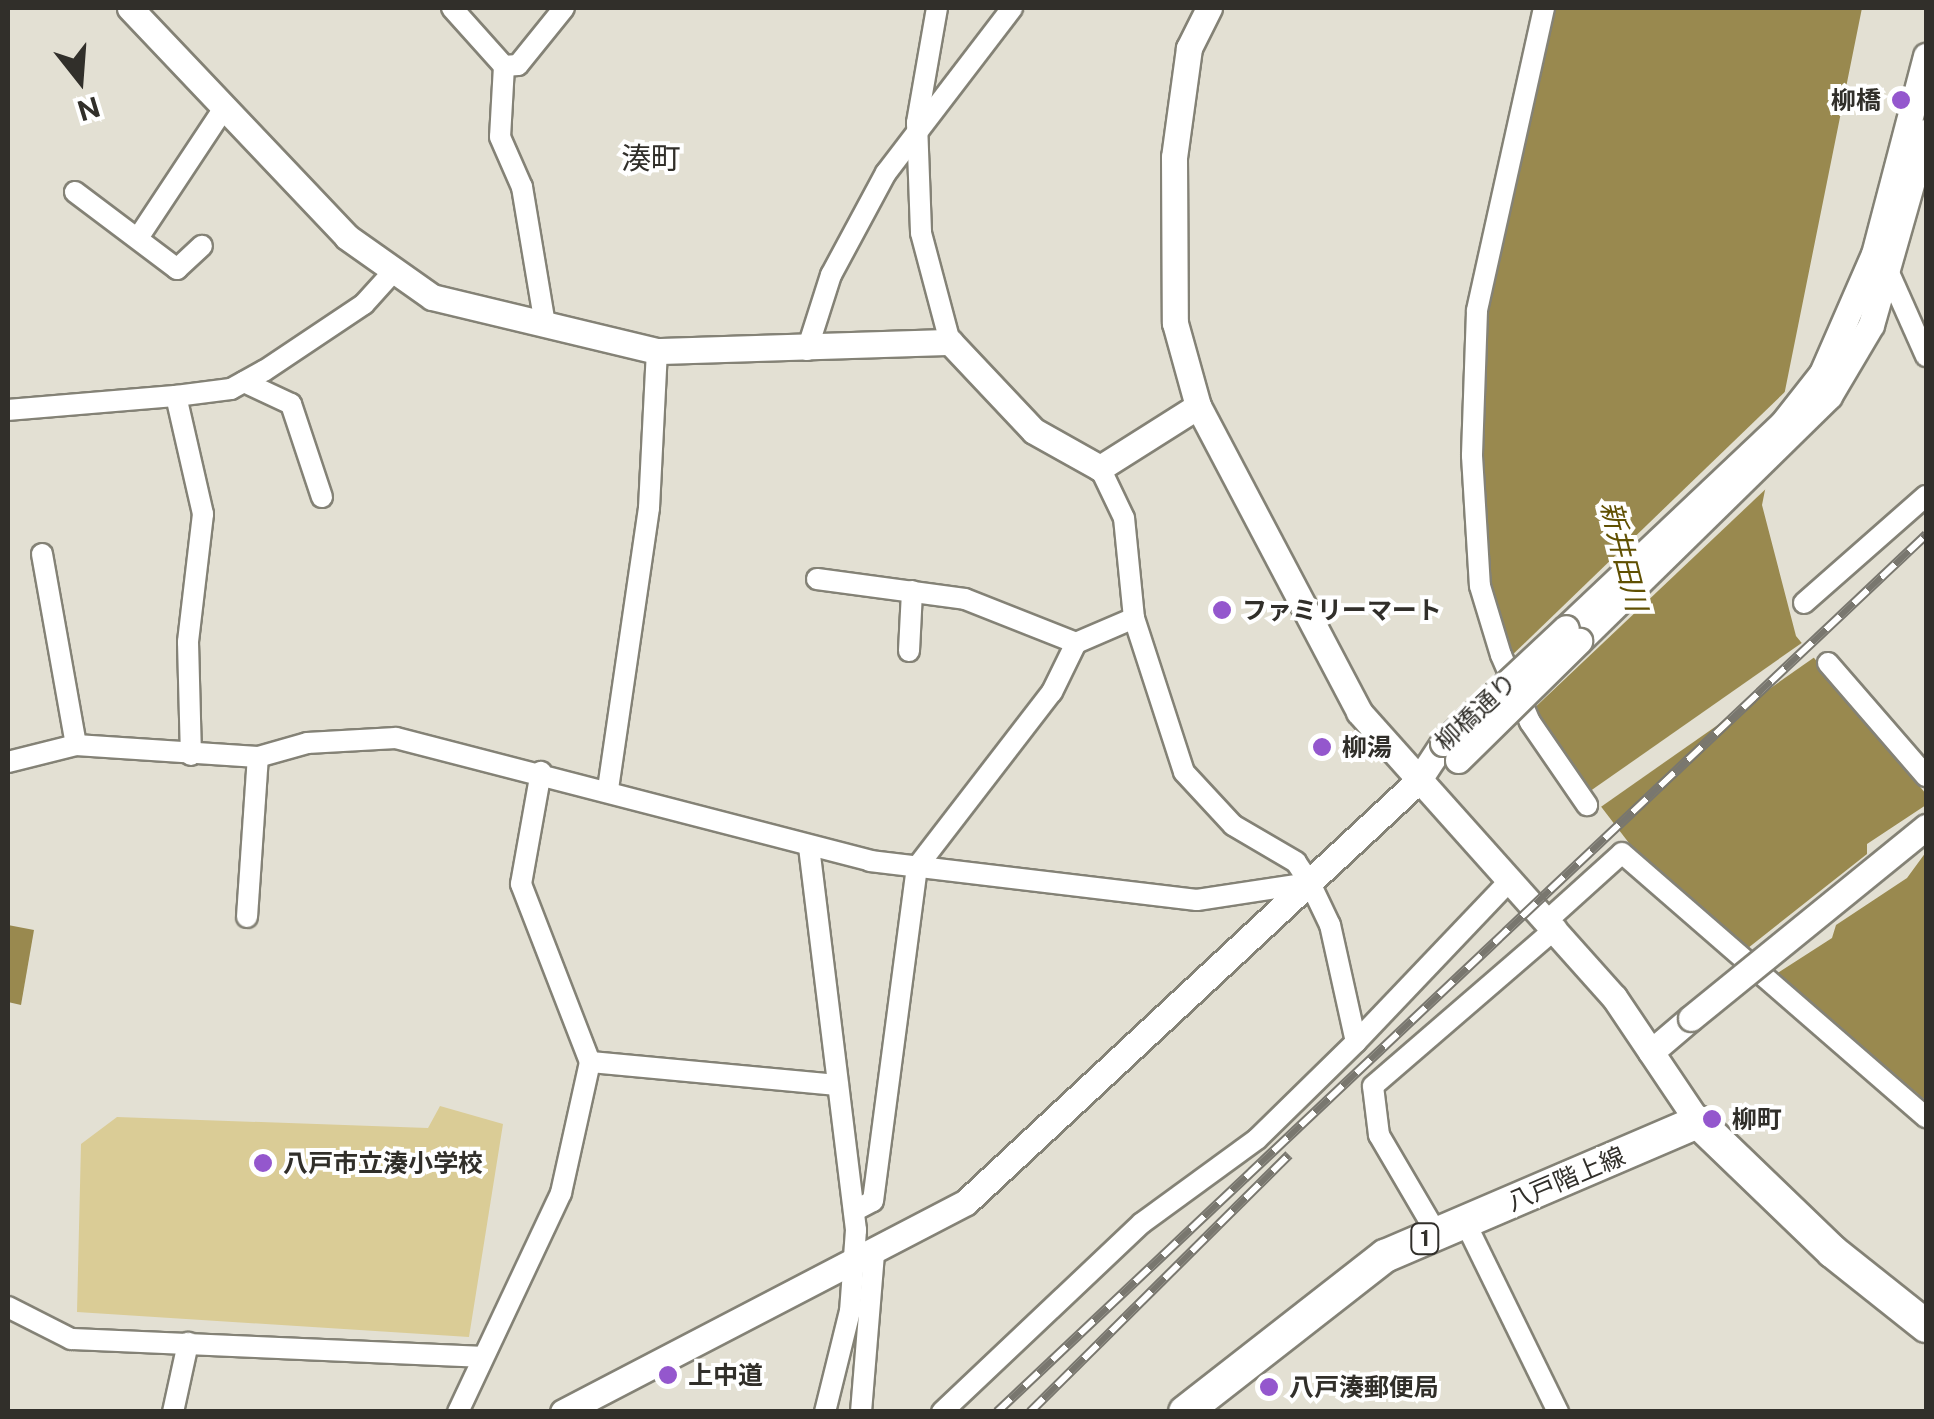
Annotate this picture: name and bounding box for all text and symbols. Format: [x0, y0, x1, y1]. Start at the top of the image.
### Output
north arrow [30, 30, 130, 130]
place label: 柳橋 [1831, 85, 1881, 115]
marker: 柳橋 [1890, 89, 1912, 111]
text: N [74, 90, 104, 128]
district label: 湊町 [621, 140, 681, 176]
water label: 新井田川 [1594, 498, 1654, 614]
place label: ファミリーマート [1242, 595, 1442, 625]
marker: ファミリーマート [1211, 599, 1233, 621]
street label: 柳橋通り [1429, 667, 1523, 757]
place label: 柳湯 [1342, 732, 1392, 762]
marker: 柳湯 [1311, 736, 1333, 758]
place label: 柳町 [1732, 1104, 1782, 1134]
marker: 柳町 [1701, 1108, 1723, 1130]
street label: 八戸階上線 [1503, 1141, 1629, 1217]
place label: 八戸市立湊小学校 [283, 1148, 483, 1178]
marker: 八戸市立湊小学校 [252, 1152, 274, 1174]
road number: 1 [1410, 1222, 1440, 1256]
place label: 上中道 [688, 1360, 763, 1390]
marker: 上中道 [657, 1364, 679, 1386]
place label: 八戸湊郵便局 [1289, 1372, 1439, 1402]
marker: 八戸湊郵便局 [1258, 1376, 1280, 1398]

